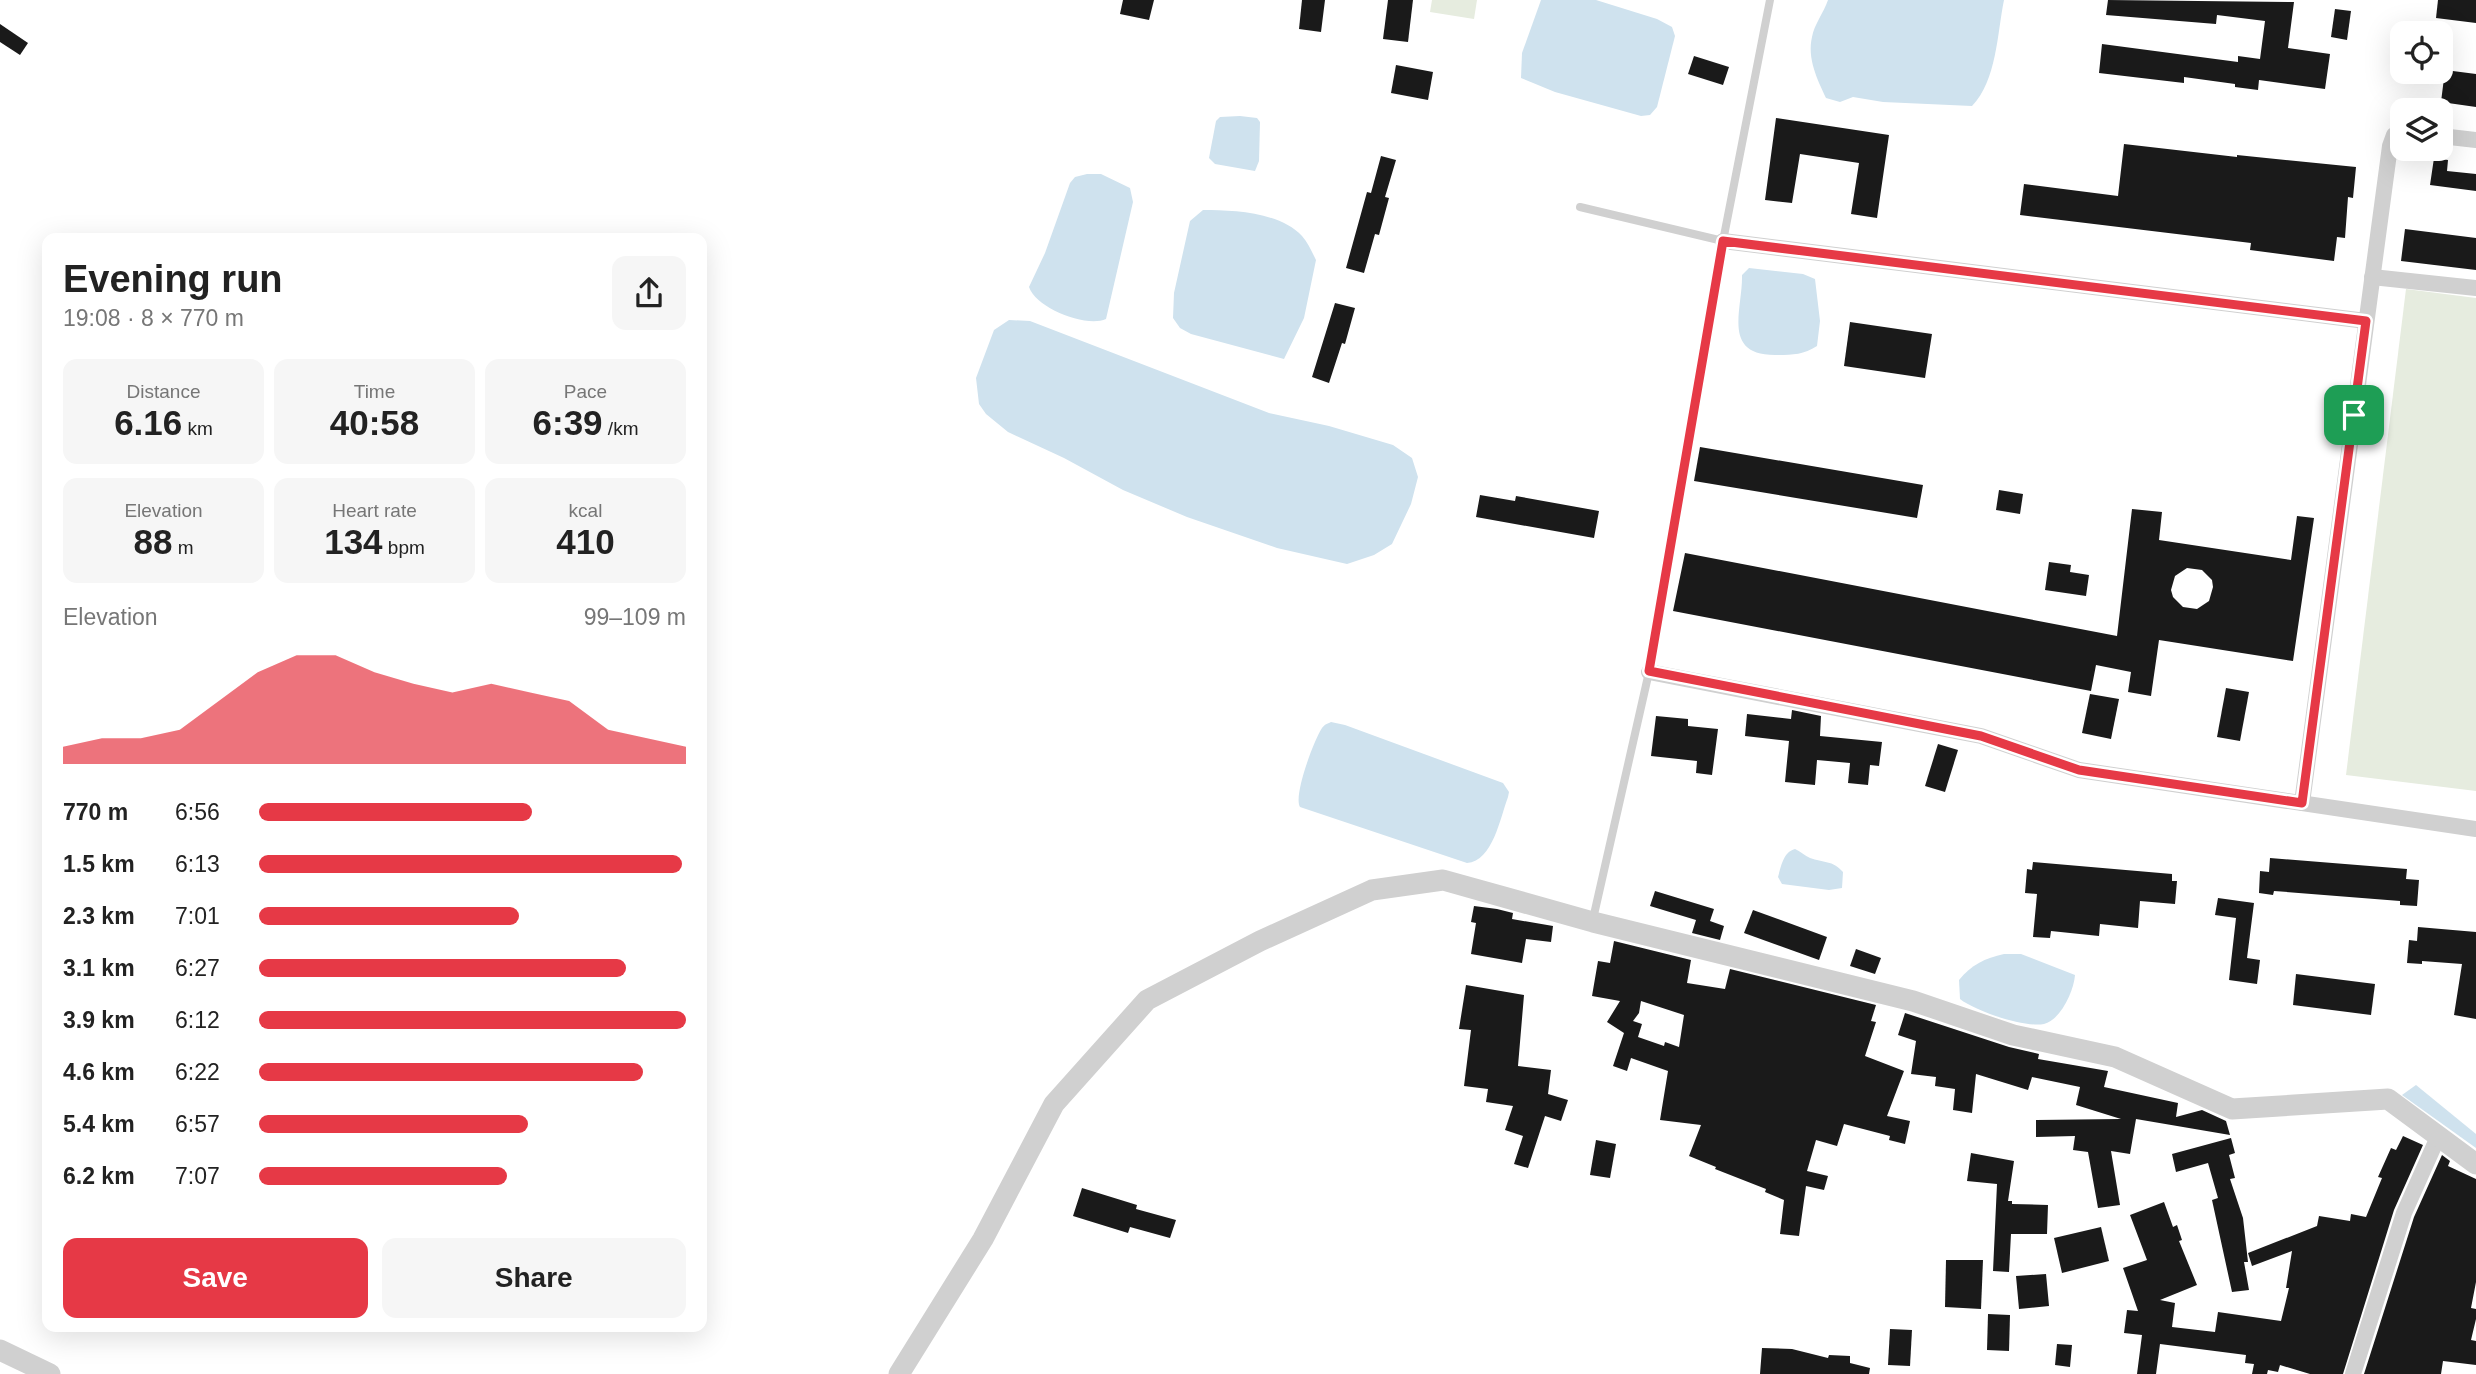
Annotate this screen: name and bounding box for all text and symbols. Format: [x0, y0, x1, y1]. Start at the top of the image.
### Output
map controls [2390, 21, 2453, 161]
button: locate [2390, 21, 2453, 84]
button: layers [2390, 98, 2453, 161]
button: share [612, 256, 686, 330]
text: Evening run [63, 258, 283, 300]
text: 19:08 · 8 × 770 m [63, 305, 244, 331]
text: Distance [127, 381, 200, 402]
text: Time [354, 381, 395, 402]
text: Pace [564, 381, 607, 402]
pin [2324, 385, 2384, 445]
icon: arrive [2335, 396, 2373, 434]
text: 6.16 [114, 403, 182, 442]
text: 40:58 [330, 403, 419, 442]
text: 6:39 [533, 403, 603, 442]
text: km [182, 418, 213, 439]
text: /km [603, 418, 638, 439]
text: Elevation [124, 500, 203, 521]
text: Heart rate [332, 500, 417, 521]
text: kcal [569, 500, 602, 521]
text: 88 [133, 522, 172, 561]
text: 134 [324, 522, 383, 561]
text: 410 [556, 522, 615, 561]
text: m [172, 537, 194, 558]
text: bpm [383, 537, 425, 558]
text: Elevation [63, 604, 158, 630]
text: 99–109 m [584, 604, 686, 630]
text: 770 m [63, 799, 128, 825]
text: 6:56 [175, 799, 220, 825]
text: 1.5 km [63, 851, 135, 877]
text: 6:13 [175, 851, 220, 877]
text: 2.3 km [63, 903, 135, 929]
text: 7:01 [175, 903, 220, 929]
text: 3.1 km [63, 955, 135, 981]
text: 6:27 [175, 955, 220, 981]
text: 3.9 km [63, 1007, 135, 1033]
text: 6:12 [175, 1007, 220, 1033]
text: 4.6 km [63, 1059, 135, 1085]
text: 6:22 [175, 1059, 220, 1085]
text: 5.4 km [63, 1111, 135, 1137]
text: 6:57 [175, 1111, 220, 1137]
text: 6.2 km [63, 1163, 135, 1189]
text: 7:07 [175, 1163, 220, 1189]
button: Save [63, 1238, 368, 1318]
button: Share [382, 1238, 686, 1318]

